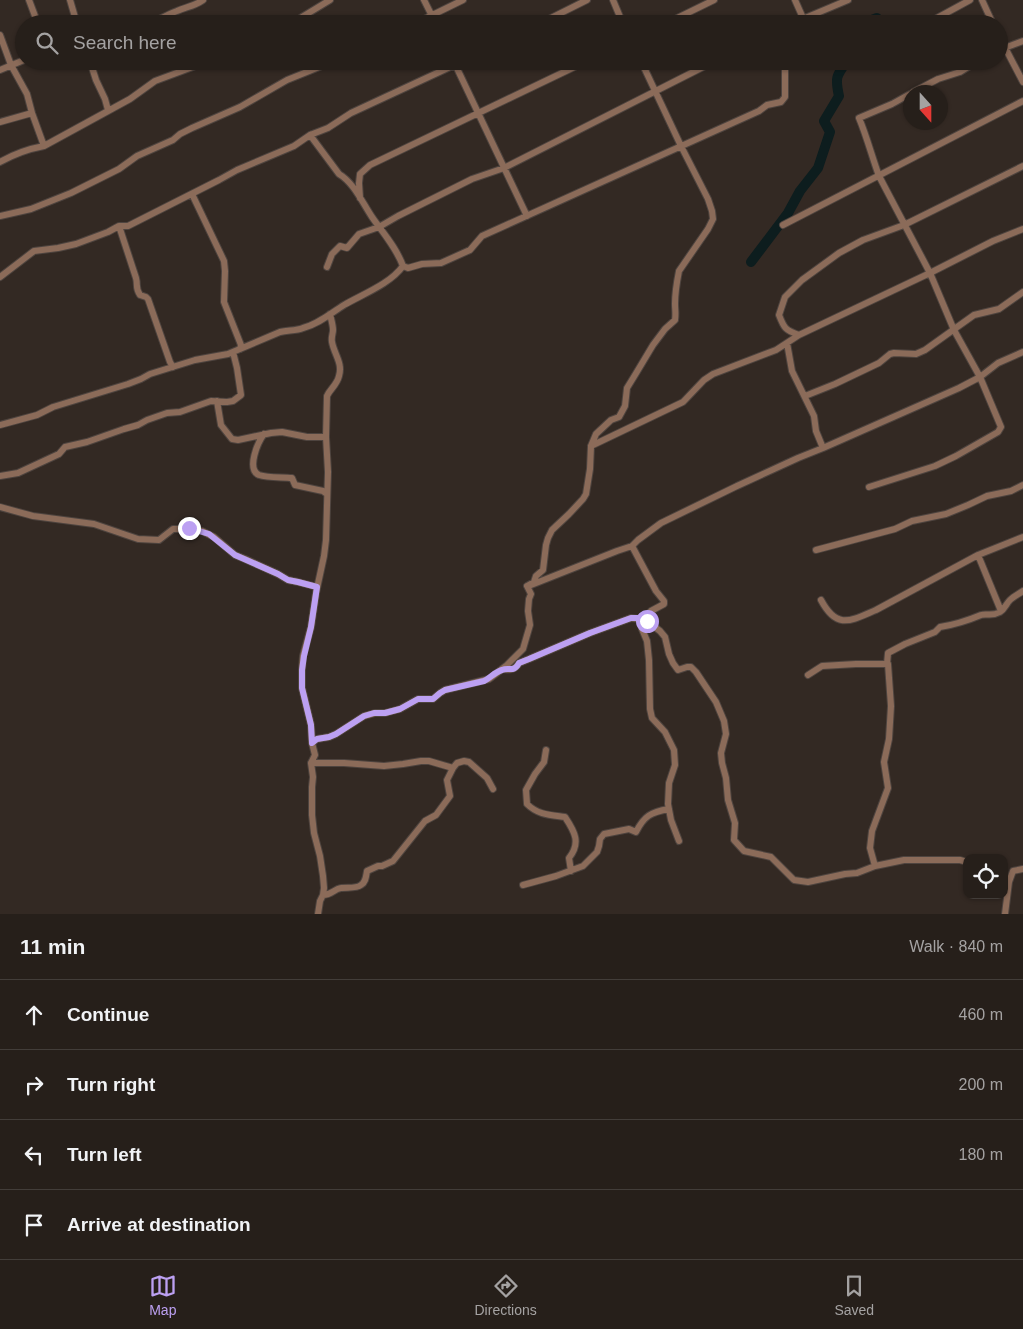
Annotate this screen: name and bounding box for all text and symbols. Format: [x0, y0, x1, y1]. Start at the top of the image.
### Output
search box [15, 15, 1008, 70]
icon: search [33, 29, 61, 57]
text: Search here [73, 32, 177, 53]
north arrow [903, 85, 948, 130]
route end [178, 517, 201, 540]
route start [636, 610, 659, 633]
map controls [963, 854, 1008, 899]
button: locate [963, 854, 1008, 899]
text: 11 min [20, 935, 85, 958]
text: Walk · 840 m [909, 938, 1003, 955]
icon: ahead [20, 1001, 48, 1029]
text: Continue [67, 1004, 149, 1025]
text: 460 m [959, 1006, 1003, 1023]
icon: right [20, 1071, 48, 1099]
text: Turn right [67, 1074, 155, 1095]
text: 200 m [959, 1076, 1003, 1093]
icon: left [20, 1141, 48, 1169]
text: Turn left [67, 1144, 142, 1165]
text: 180 m [959, 1146, 1003, 1163]
icon: arrive [20, 1211, 48, 1239]
text: Arrive at destination [67, 1214, 251, 1235]
tab: Map [149, 1272, 177, 1318]
tab: Directions [475, 1272, 537, 1318]
tab: Saved [834, 1272, 874, 1318]

